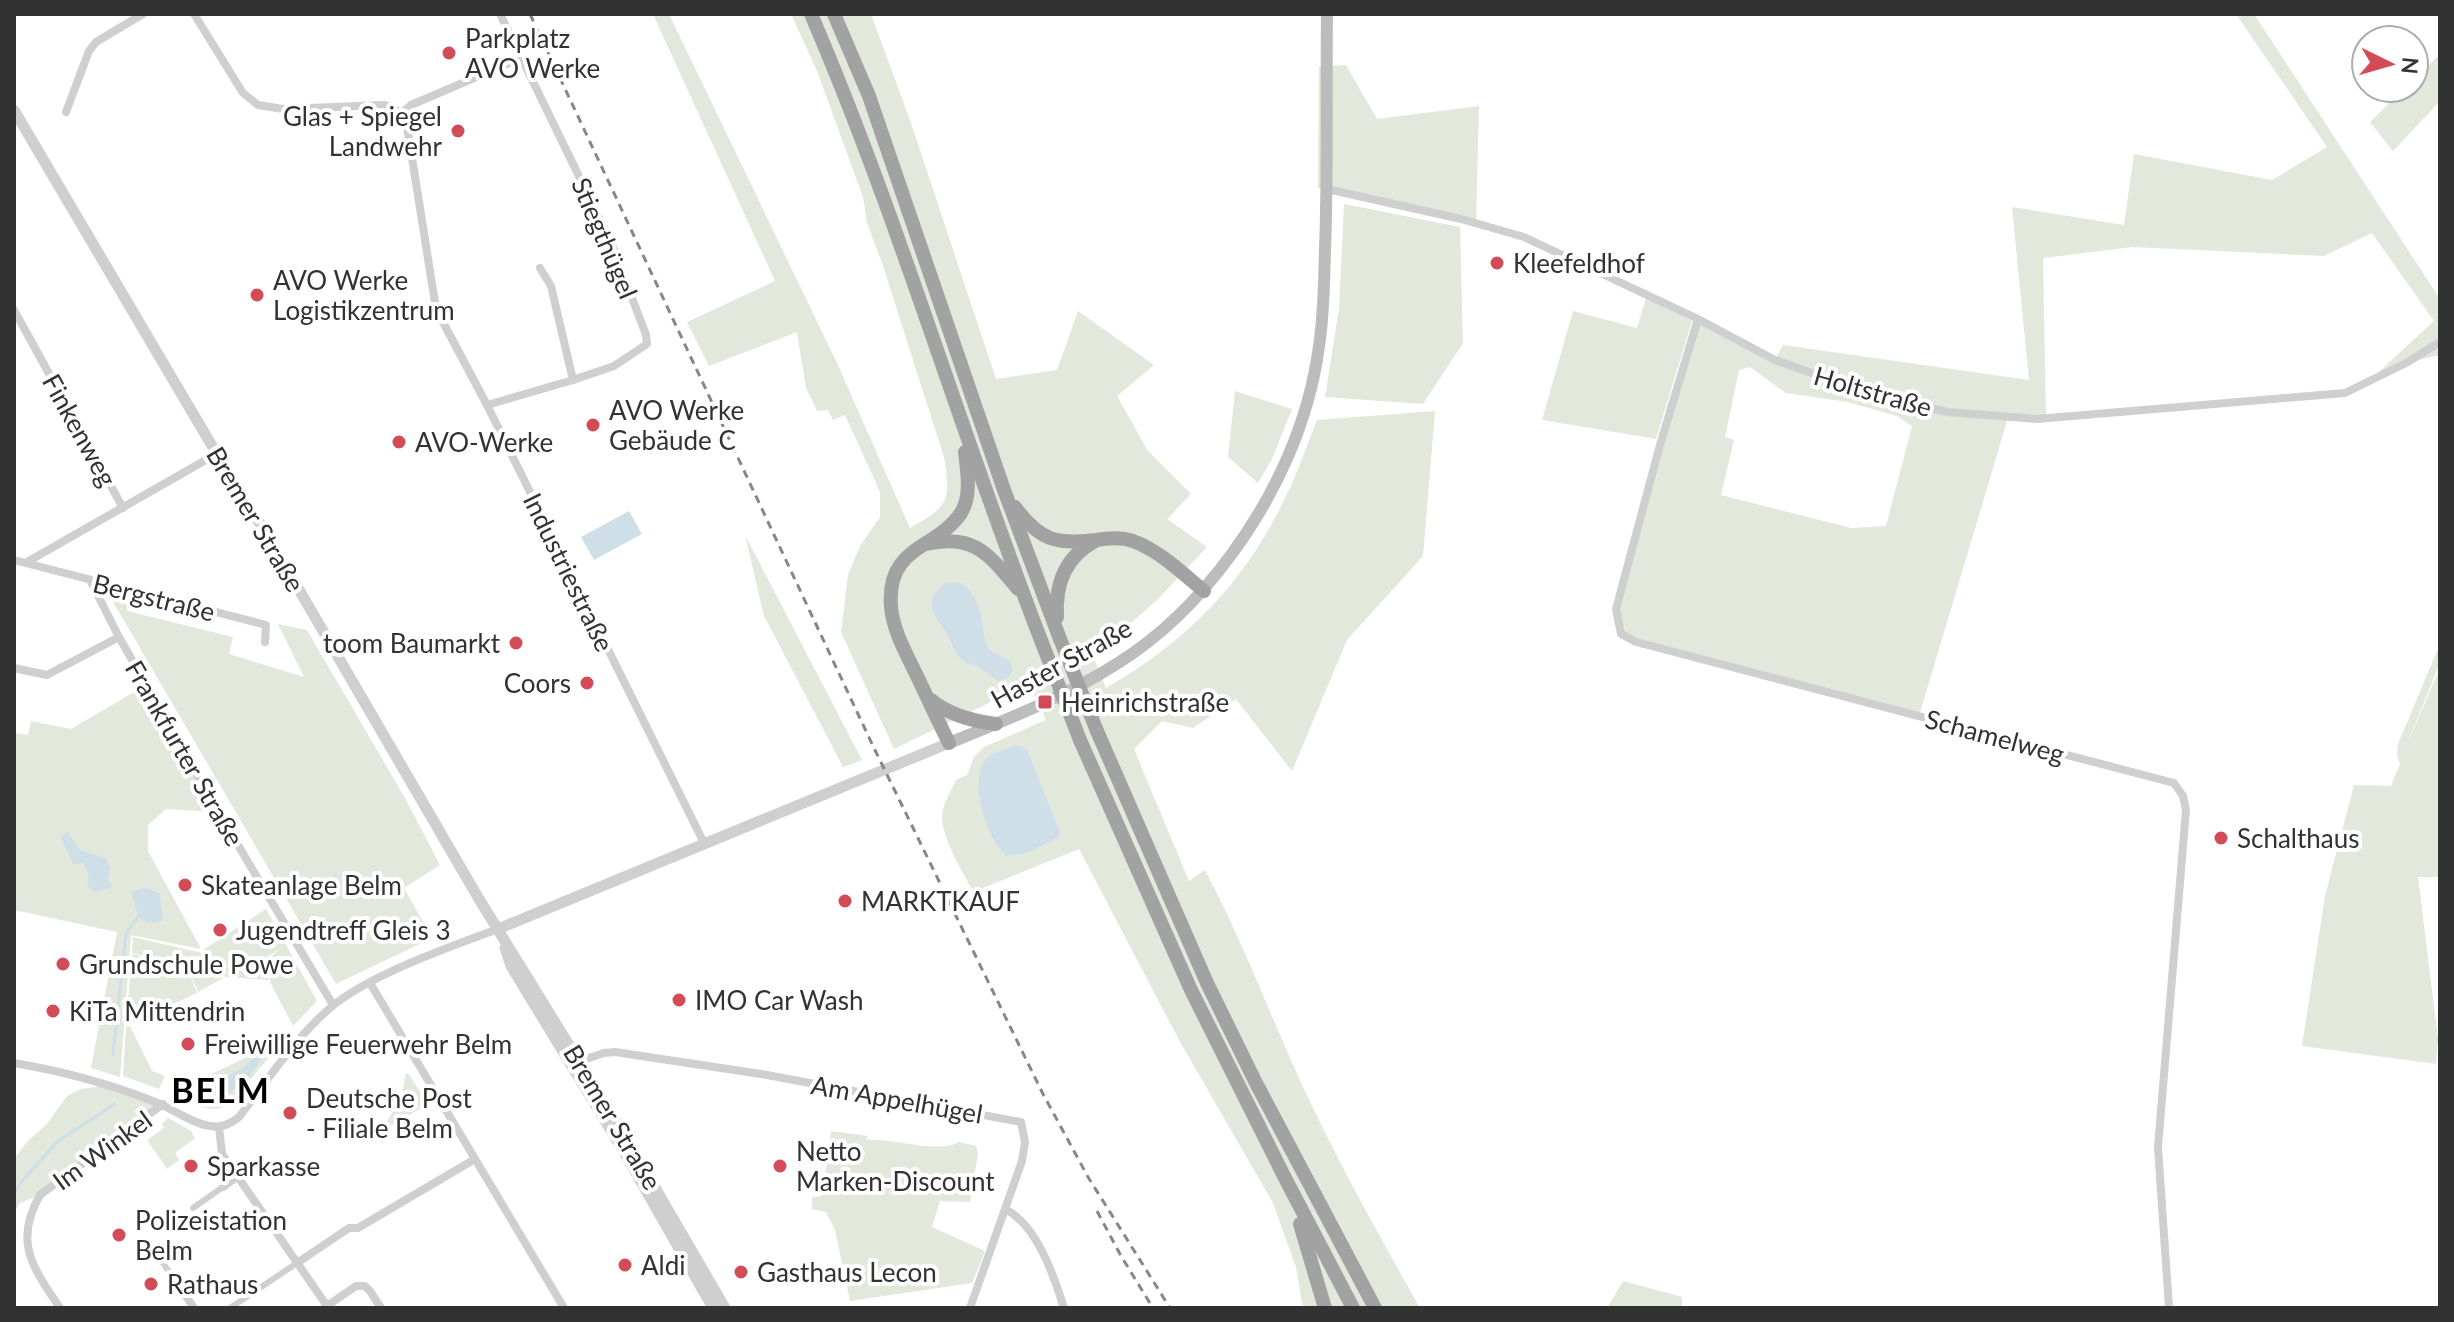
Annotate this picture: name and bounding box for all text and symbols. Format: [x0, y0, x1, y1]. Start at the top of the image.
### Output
place label: Parkplatz AVO Werke [465, 22, 600, 84]
north arrow [2350, 24, 2430, 104]
marker: Parkplatz AVO Werke [440, 44, 458, 62]
text: N [2396, 56, 2425, 75]
place label: Glas + Spiegel Landwehr [283, 100, 443, 162]
marker: Glas + Spiegel Landwehr [449, 122, 467, 140]
street label: Stiegthügel [565, 173, 645, 303]
place label: Kleefeldhof [1513, 247, 1645, 279]
marker: Kleefeldhof [1488, 254, 1506, 272]
place label: AVO Werke Logistikzentrum [273, 264, 455, 326]
marker: AVO Werke Logistikzentrum [248, 286, 266, 304]
street label: Holtstraße [1810, 359, 1936, 423]
street label: Finkenweg [36, 368, 124, 492]
place label: AVO Werke Gebäude C [609, 394, 744, 456]
marker: AVO Werke Gebäude C [584, 416, 602, 434]
place label: AVO-Werke [415, 426, 553, 458]
marker: AVO-Werke [390, 433, 408, 451]
street label: Bremer Straße [200, 441, 312, 597]
street label: Industriestraße [517, 488, 621, 656]
street label: Bergstraße [90, 566, 218, 628]
street label: Haster Straße [985, 611, 1137, 715]
place label: toom Baumarkt [323, 627, 501, 659]
marker: toom Baumarkt [507, 634, 525, 652]
street label: Frankfurter Straße [119, 655, 251, 851]
place label: Coors [504, 667, 571, 699]
marker: Coors [578, 674, 596, 692]
place label: Heinrichstraße [1061, 686, 1229, 718]
marker: Heinrichstraße [1036, 693, 1054, 711]
street label: Schamelweg [1922, 702, 2068, 770]
place label: Schalthaus [2237, 822, 2360, 854]
marker: Schalthaus [2212, 829, 2230, 847]
place label: Skateanlage Belm [201, 869, 402, 901]
marker: Skateanlage Belm [176, 876, 194, 894]
place label: MARKTKAUF [861, 885, 1020, 917]
marker: MARKTKAUF [836, 892, 854, 910]
place label: Jugendtreff Gleis 3 [236, 914, 451, 946]
marker: Jugendtreff Gleis 3 [211, 921, 229, 939]
place label: Grundschule Powe [79, 948, 293, 980]
marker: Grundschule Powe [54, 955, 72, 973]
place label: IMO Car Wash [695, 984, 864, 1016]
marker: IMO Car Wash [670, 991, 688, 1009]
place label: KiTa Mittendrin [69, 995, 245, 1027]
marker: KiTa Mittendrin [44, 1002, 62, 1020]
place label: Freiwillige Feuerwehr Belm [204, 1028, 512, 1060]
marker: Freiwillige Feuerwehr Belm [179, 1035, 197, 1053]
street label: Bremer Straße [557, 1039, 669, 1195]
street label: Am Appelhügel [809, 1068, 985, 1130]
district label: BELM [171, 1069, 271, 1110]
place label: Deutsche Post - Filiale Belm [306, 1082, 473, 1144]
street label: Im Winkel [46, 1103, 158, 1197]
marker: Deutsche Post - Filiale Belm [281, 1104, 299, 1122]
place label: Netto Marken-Discount [796, 1135, 995, 1197]
place label: Sparkasse [207, 1150, 320, 1182]
marker: Sparkasse [182, 1157, 200, 1175]
marker: Netto Marken-Discount [771, 1157, 789, 1175]
place label: Polizeistation Belm [135, 1204, 287, 1266]
marker: Polizeistation Belm [110, 1226, 128, 1244]
place label: Aldi [641, 1249, 686, 1281]
marker: Aldi [616, 1256, 634, 1274]
place label: Gasthaus Lecon [757, 1256, 937, 1288]
marker: Gasthaus Lecon [732, 1263, 750, 1281]
place label: Rathaus [167, 1268, 258, 1300]
marker: Rathaus [142, 1275, 160, 1293]

